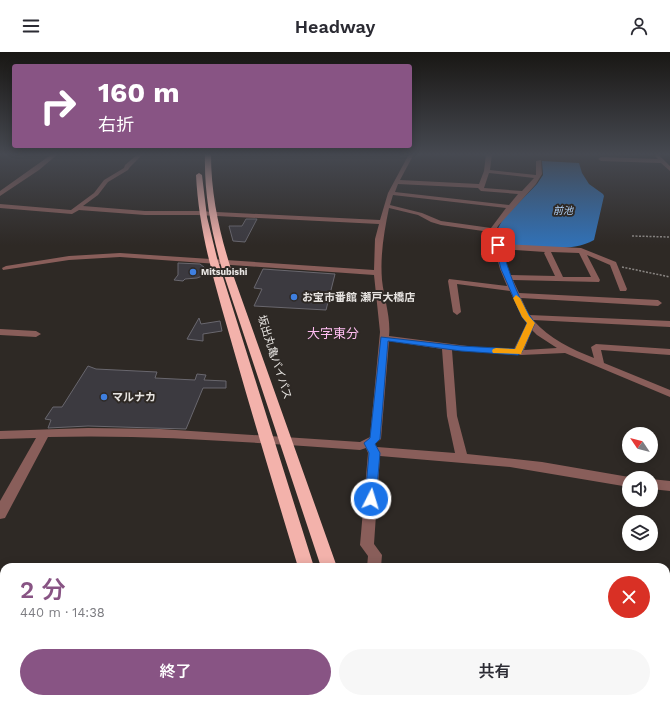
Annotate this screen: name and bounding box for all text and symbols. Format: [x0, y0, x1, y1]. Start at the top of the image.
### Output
icon: menu [20, 15, 42, 37]
icon: person [628, 15, 650, 37]
text: Headway [295, 16, 375, 37]
text: 160 m [98, 76, 180, 109]
icon: right [32, 80, 84, 132]
text: 右折 [98, 114, 134, 135]
water label: 前池 [553, 205, 574, 216]
pin [481, 228, 515, 262]
icon: arrive [487, 234, 509, 256]
marker: Mitsubishi [188, 267, 198, 277]
place label: Mitsubishi [201, 267, 248, 277]
place label: お宝市番館 瀬戸大橋店 [302, 291, 415, 304]
marker: お宝市番館 瀬戸大橋店 [289, 292, 299, 302]
street label: 坂出丸亀バイパス [255, 313, 294, 401]
district label: 大字東分 [307, 326, 359, 341]
place label: マルナカ [112, 391, 156, 404]
marker: マルナカ [99, 392, 109, 402]
north arrow [622, 427, 658, 463]
map controls [622, 427, 658, 551]
button: sound [622, 471, 658, 507]
position arrow [350, 478, 392, 520]
button: layers [622, 515, 658, 551]
text: 2 分 [20, 576, 66, 604]
button: close [608, 576, 650, 618]
text: 440 m · 14:38 [20, 605, 105, 620]
button: 終了 [20, 649, 331, 695]
button: 共有 [339, 649, 650, 695]

